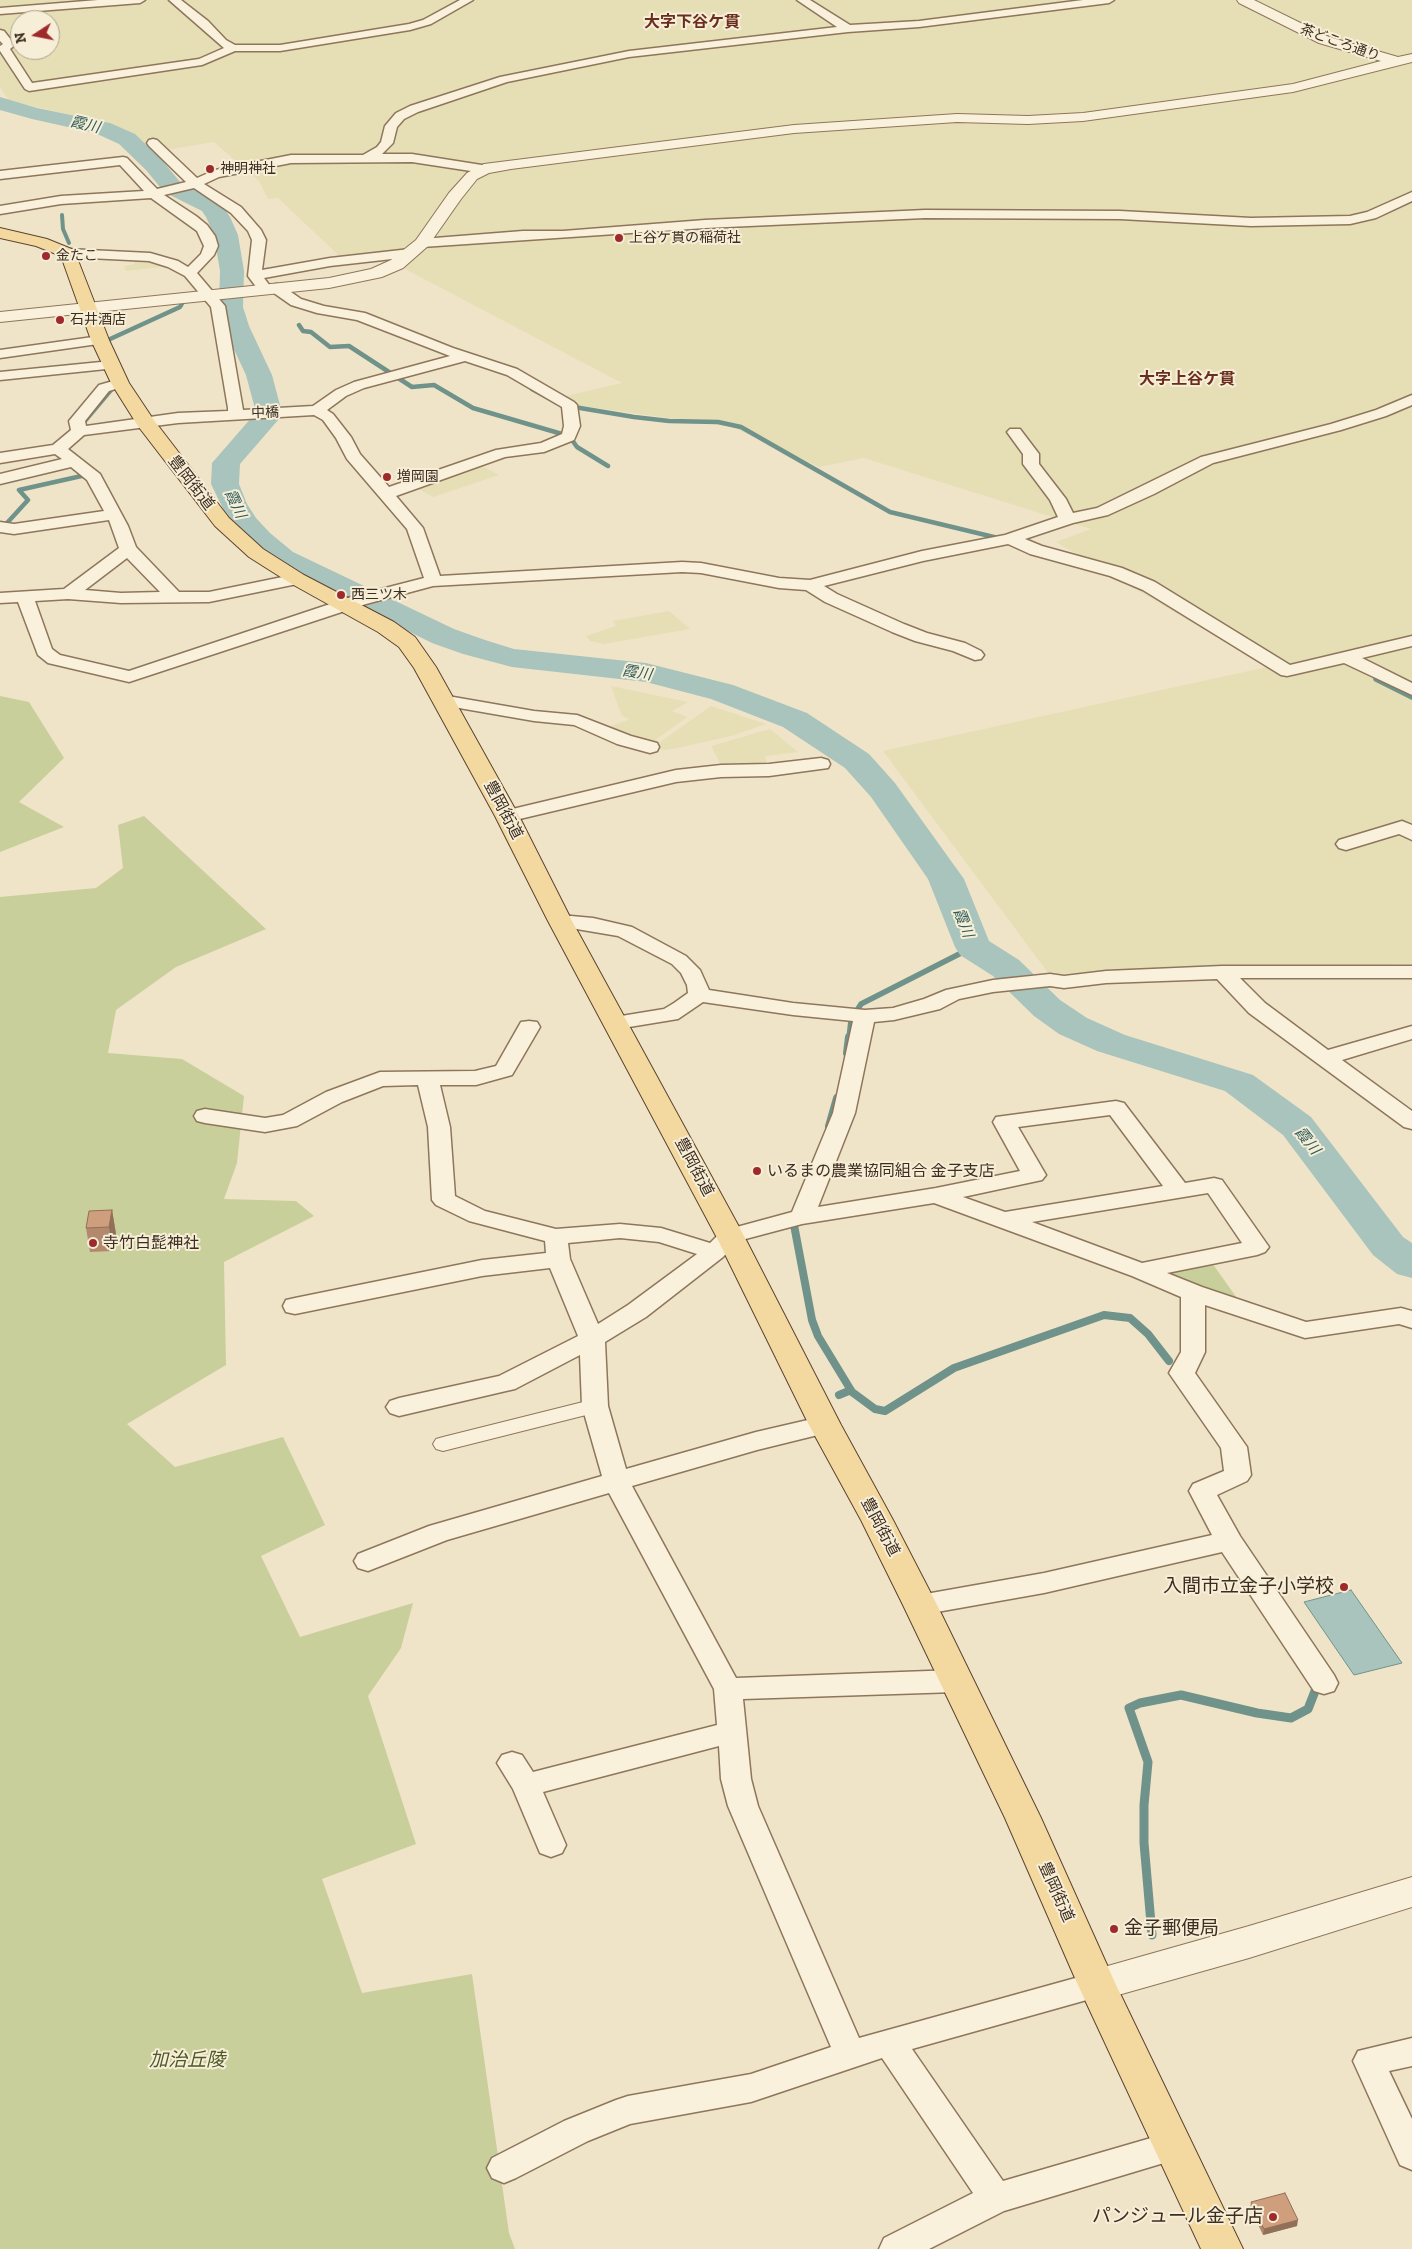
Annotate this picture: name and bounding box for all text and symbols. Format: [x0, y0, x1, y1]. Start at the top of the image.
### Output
north arrow [10, 10, 60, 60]
district label: 大字下谷ケ貫 [644, 12, 740, 32]
street label: 茶どころ通り [1298, 21, 1382, 65]
text: N [11, 31, 30, 45]
water label: 霞川 [68, 113, 102, 137]
place label: 神明神社 [220, 161, 276, 177]
marker: 神明神社 [204, 163, 216, 175]
place label: 上谷ケ貫の稲荷社 [629, 230, 741, 246]
marker: 上谷ケ貫の稲荷社 [613, 232, 625, 244]
place label: 金たこ [56, 248, 98, 264]
marker: 金たこ [40, 250, 52, 262]
place label: 石井酒店 [70, 312, 126, 328]
marker: 石井酒店 [54, 314, 66, 326]
district label: 大字上谷ケ貫 [1139, 369, 1235, 389]
street label: 中橋 [251, 404, 279, 422]
street label: 豊岡街道 [164, 452, 218, 514]
place label: 増岡園 [397, 469, 439, 485]
marker: 増岡園 [381, 471, 393, 483]
water label: 霞川 [221, 487, 249, 521]
place label: 西三ツ木 [351, 587, 407, 603]
marker: 西三ツ木 [335, 589, 347, 601]
water label: 霞川 [621, 662, 653, 684]
street label: 豊岡街道 [480, 777, 526, 843]
water label: 霞川 [949, 906, 977, 940]
water label: 霞川 [1291, 1124, 1323, 1158]
street label: 豊岡街道 [671, 1134, 717, 1200]
place label: いるまの農業協同組合 金子支店 [767, 1161, 995, 1181]
marker: いるまの農業協同組合 金子支店 [751, 1165, 763, 1177]
place label: 寺竹白髭神社 [103, 1233, 199, 1253]
marker: 寺竹白髭神社 [87, 1237, 99, 1249]
street label: 豊岡街道 [857, 1494, 903, 1560]
place label: 入間市立金子小学校 [1163, 1576, 1334, 1598]
marker: 入間市立金子小学校 [1338, 1581, 1350, 1593]
street label: 豊岡街道 [1034, 1859, 1078, 1925]
place label: 金子郵便局 [1124, 1918, 1219, 1940]
marker: 金子郵便局 [1108, 1923, 1120, 1935]
park label: 加治丘陵 [149, 2050, 225, 2072]
place label: パンジュール金子店 [1092, 2206, 1263, 2228]
marker: パンジュール金子店 [1267, 2211, 1279, 2223]

